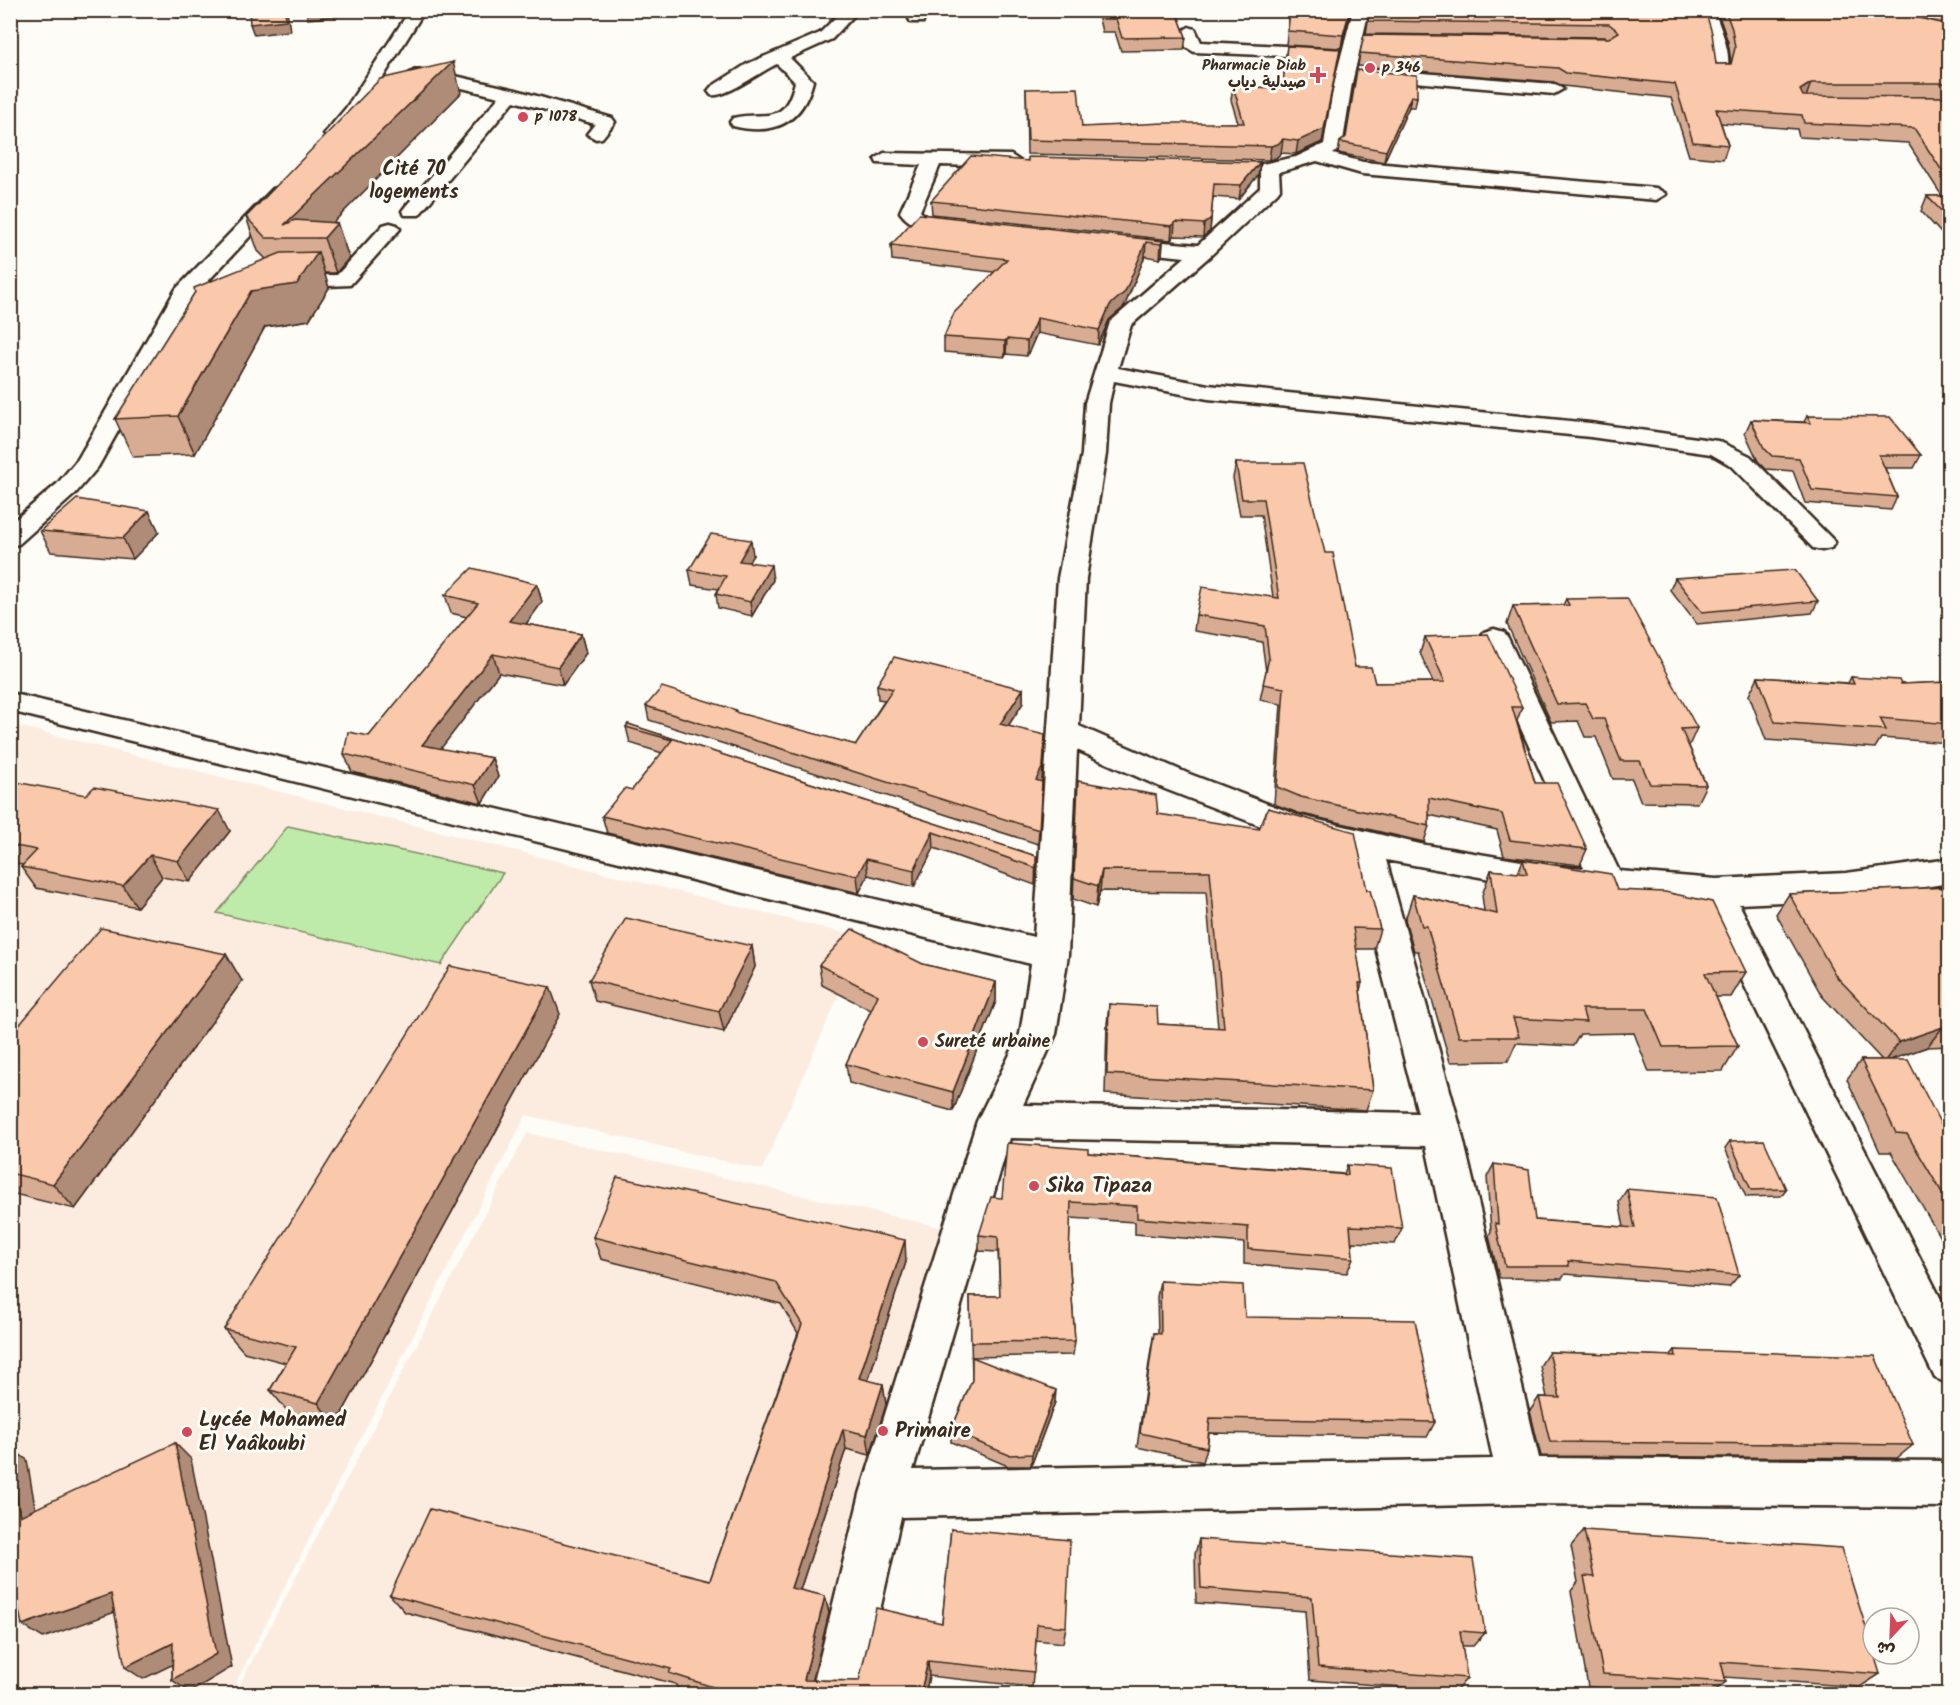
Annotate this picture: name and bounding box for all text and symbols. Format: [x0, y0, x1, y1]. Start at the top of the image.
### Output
place label: Pharmacie Diab صيدلية دياب [1202, 54, 1306, 95]
place label: p 346 [1381, 56, 1420, 80]
marker: p 346 [1363, 61, 1377, 75]
marker: Pharmacie Diab صيدلية دياب [1311, 68, 1325, 82]
place label: p 1078 [534, 105, 577, 129]
marker: p 1078 [516, 110, 530, 124]
district label: Cité 70 logements [369, 154, 459, 209]
place label: Sureté urbaine [935, 1028, 1051, 1057]
marker: Sureté urbaine [916, 1035, 930, 1049]
place label: Sika Tipaza [1046, 1170, 1152, 1203]
marker: Sika Tipaza [1027, 1179, 1041, 1193]
place label: Lycée Mohamed El Yaâkoubi [199, 1404, 347, 1461]
place label: Primaire [895, 1415, 971, 1448]
marker: Primaire [876, 1424, 890, 1438]
marker: Lycée Mohamed El Yaâkoubi [180, 1425, 194, 1439]
north arrow [1861, 1606, 1921, 1666]
text: ش [1873, 1633, 1899, 1663]

